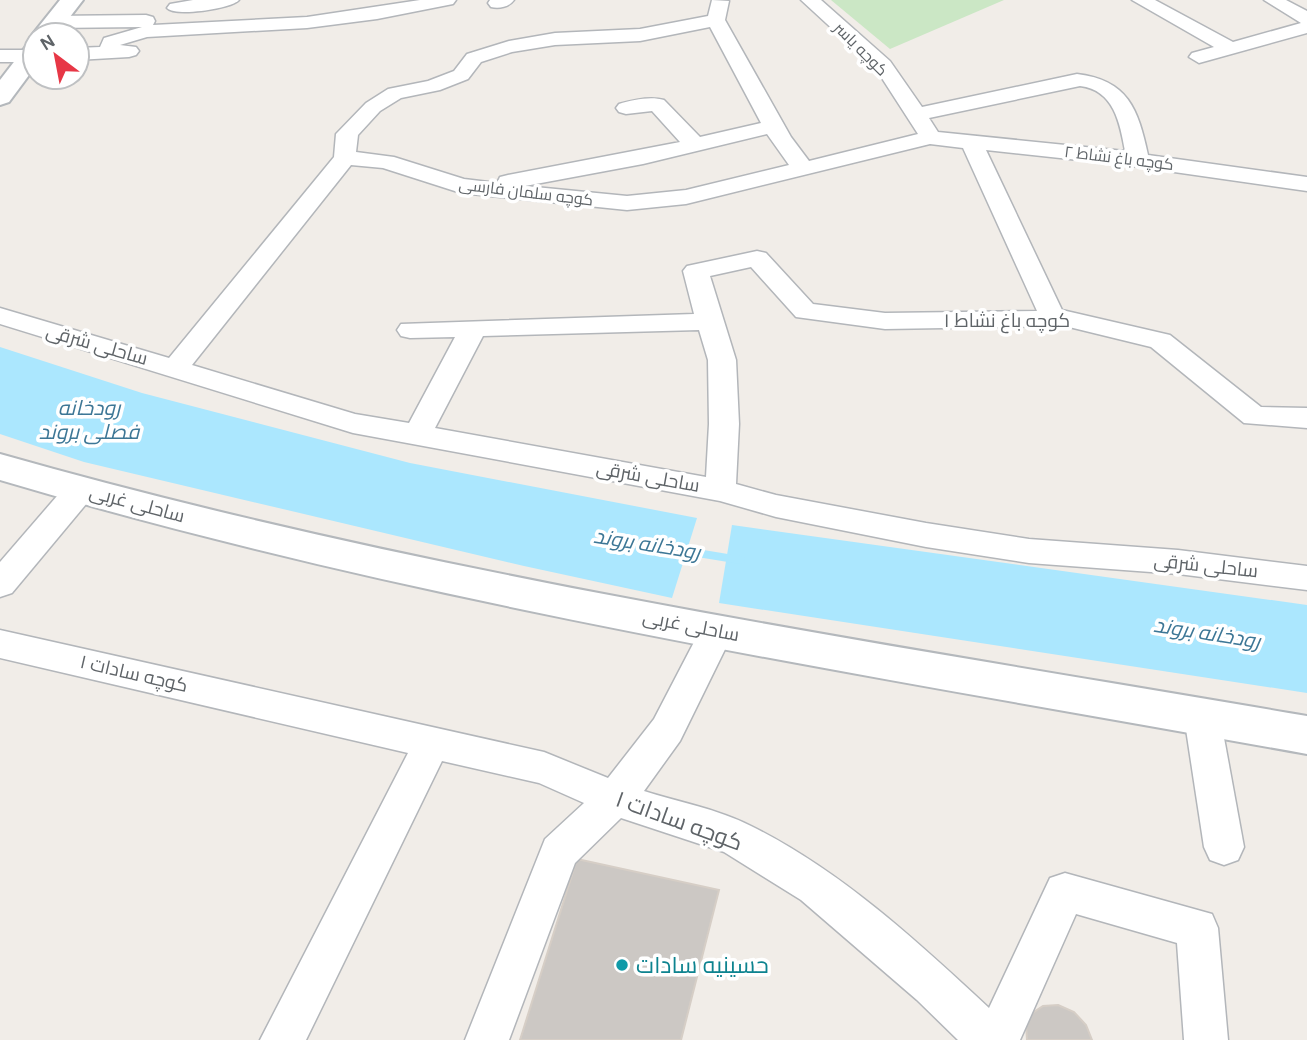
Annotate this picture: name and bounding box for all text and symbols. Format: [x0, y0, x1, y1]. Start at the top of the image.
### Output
street label: کوچه یاسر [828, 18, 892, 81]
north arrow [21, 21, 91, 91]
text: N [36, 29, 59, 55]
street label: کوچه باغ نشاط ۲ [1063, 142, 1175, 176]
street label: کوچه سلمان فارسی [457, 174, 594, 212]
street label: کوچه باغ نشاط ۱ [944, 310, 1070, 334]
street label: ساحلی شرقی [44, 320, 150, 370]
water label: رودخانه فصلی بروند [39, 396, 140, 445]
street label: ساحلی شرقی [595, 457, 701, 497]
street label: ساحلی غربی [87, 481, 187, 527]
water label: رودخانه بروند [592, 524, 703, 564]
street label: ساحلی شرقی [1153, 550, 1259, 582]
street label: ساحلی غربی [641, 606, 741, 646]
water label: رودخانه بروند [1152, 613, 1263, 653]
street label: کوچه سادات ۱ [78, 651, 190, 698]
street label: کوچه سادات ۱ [612, 786, 746, 857]
place label: حسینیه سادات [636, 952, 769, 979]
marker: حسینیه سادات [614, 957, 630, 973]

